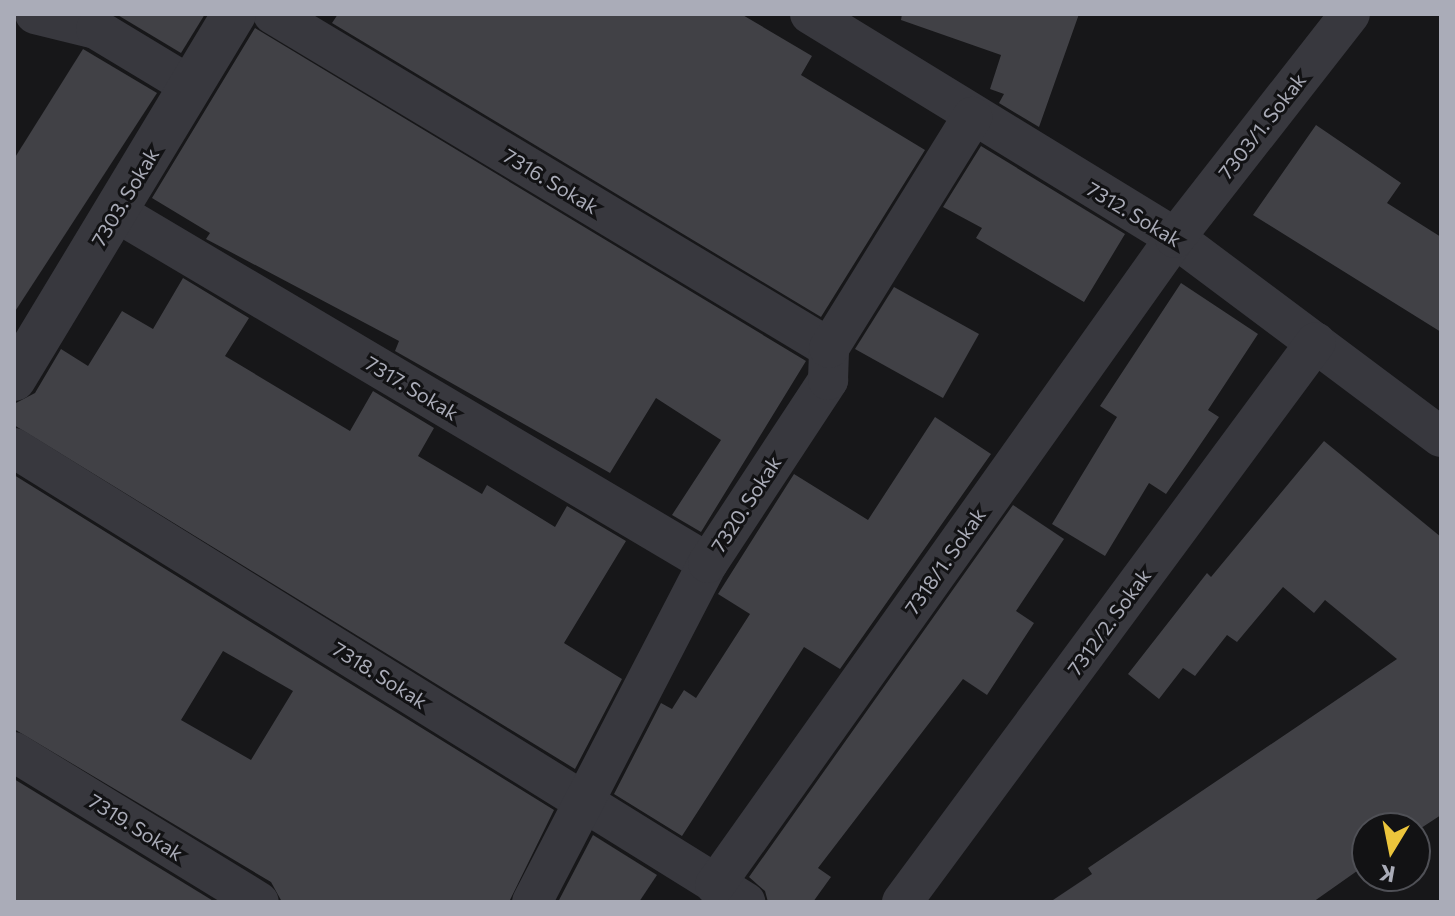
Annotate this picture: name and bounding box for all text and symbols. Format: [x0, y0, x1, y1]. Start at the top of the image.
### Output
street label: 7303/1. Sokak [1213, 68, 1311, 184]
street label: 7316. Sokak [499, 143, 603, 219]
street label: 7303. Sokak [86, 144, 164, 250]
street label: 7312. Sokak [1082, 176, 1186, 252]
street label: 7317. Sokak [361, 351, 463, 425]
street label: 7320. Sokak [706, 451, 786, 557]
street label: 7318/1. Sokak [900, 503, 990, 619]
street label: 7312/2. Sokak [1062, 564, 1156, 680]
street label: 7318. Sokak [328, 637, 432, 713]
street label: 7319. Sokak [84, 789, 188, 865]
north arrow [1351, 812, 1431, 892]
text: K [1377, 860, 1397, 889]

